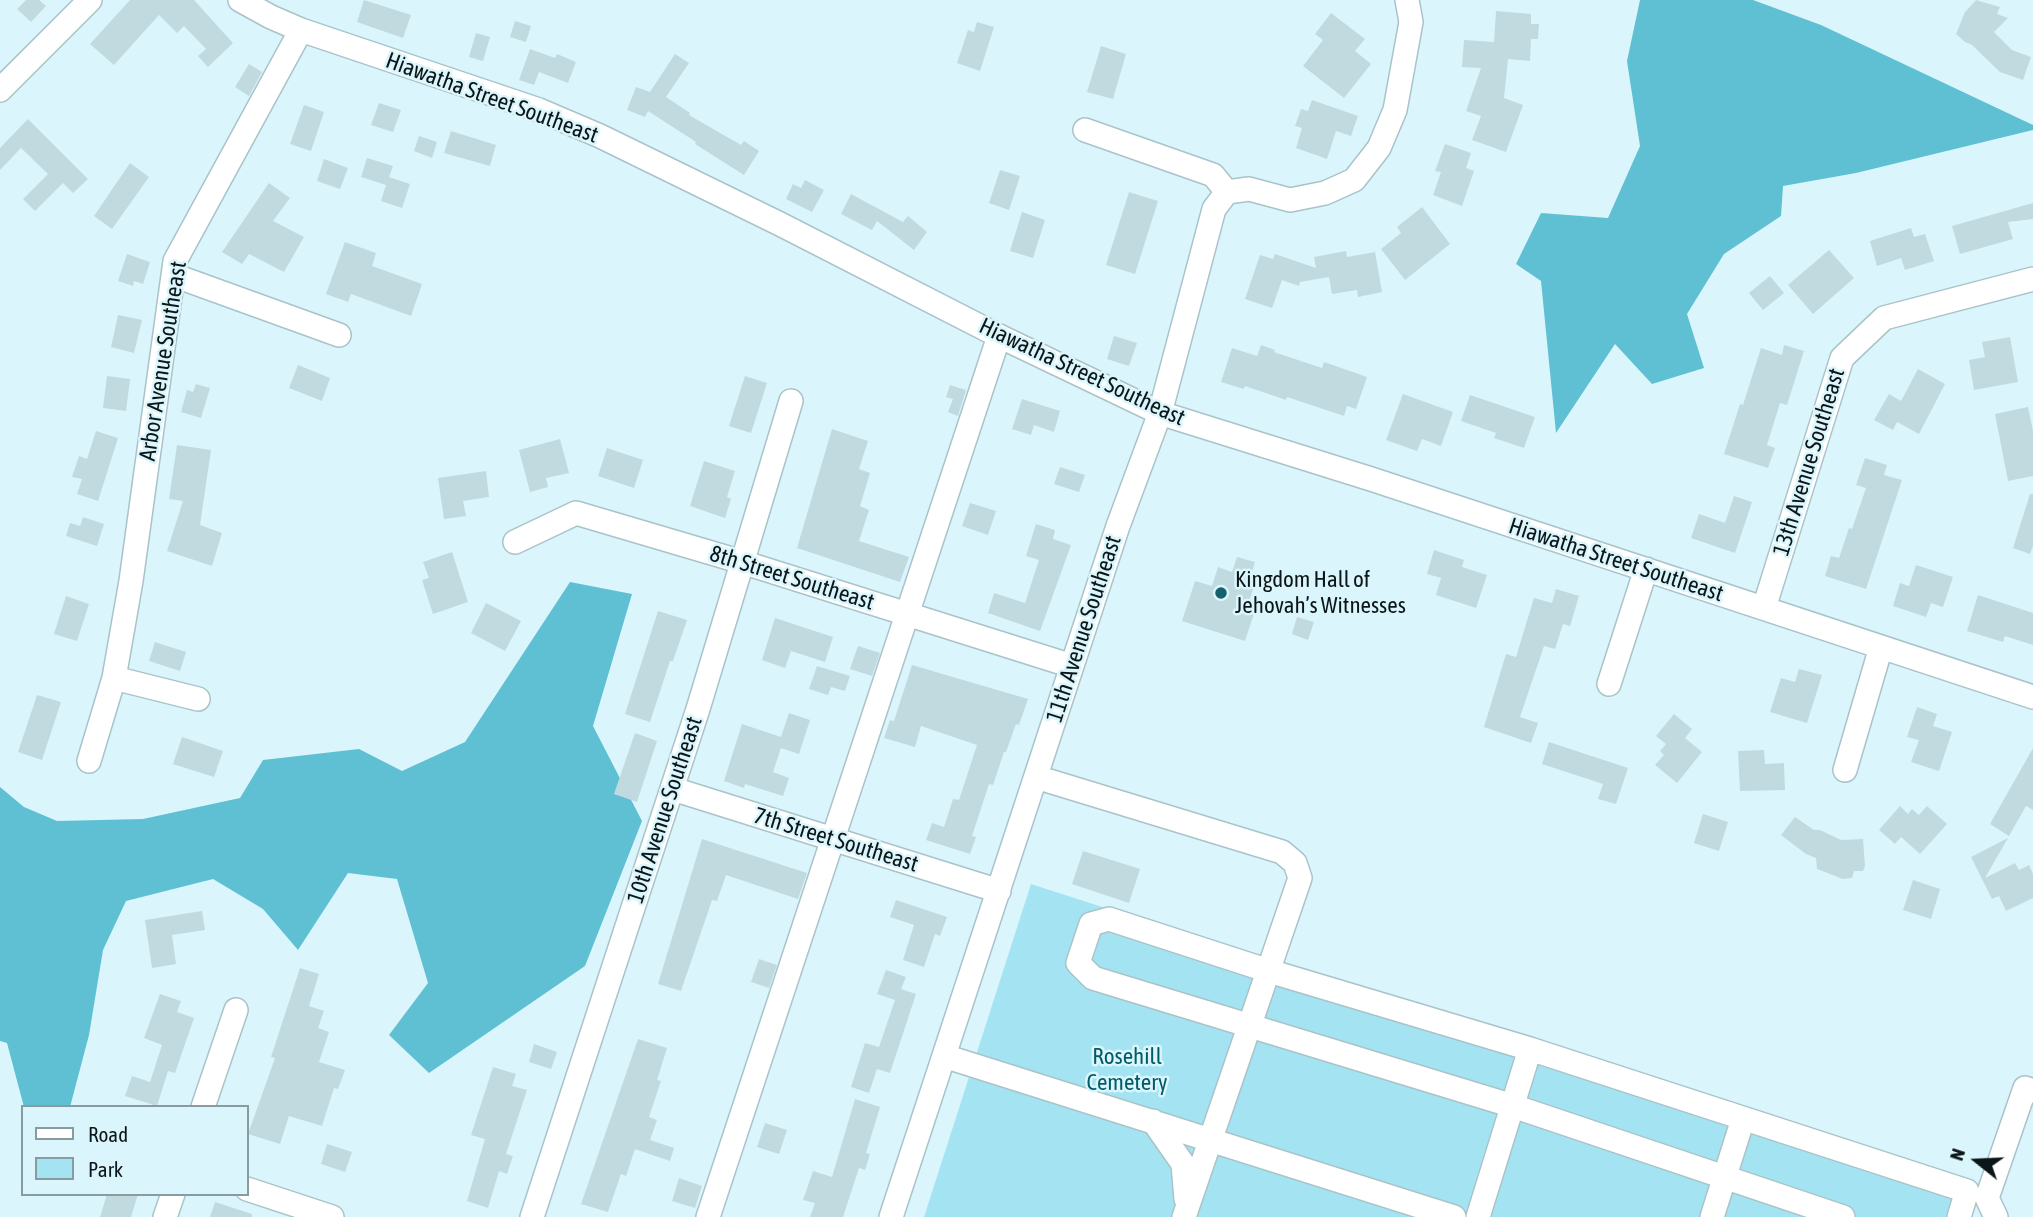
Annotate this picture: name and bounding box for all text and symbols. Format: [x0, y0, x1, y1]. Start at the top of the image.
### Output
street label: Hiawatha Street Southeast [382, 47, 602, 149]
street label: Arbor Avenue Southeast [134, 259, 192, 463]
street label: Hiawatha Street Southeast [975, 312, 1189, 432]
street label: 13th Avenue Southeast [1767, 365, 1851, 559]
street label: Hiawatha Street Southeast [1505, 512, 1727, 608]
street label: 11th Avenue Southeast [1041, 532, 1127, 726]
street label: 8th Street Southeast [706, 540, 878, 616]
place label: Kingdom Hall of Jehovah’s Witnesses [1235, 566, 1406, 620]
marker: Kingdom Hall of Jehovah’s Witnesses [1213, 585, 1229, 601]
street label: 10th Avenue Southeast [622, 713, 708, 907]
street label: 7th Street Southeast [750, 802, 922, 878]
park label: Rosehill Cemetery [1087, 1043, 1167, 1097]
legend [21, 1105, 248, 1196]
text: Road [88, 1122, 128, 1146]
north arrow [1942, 1126, 2012, 1196]
text: N [1945, 1146, 1969, 1163]
text: Park [88, 1157, 123, 1181]

